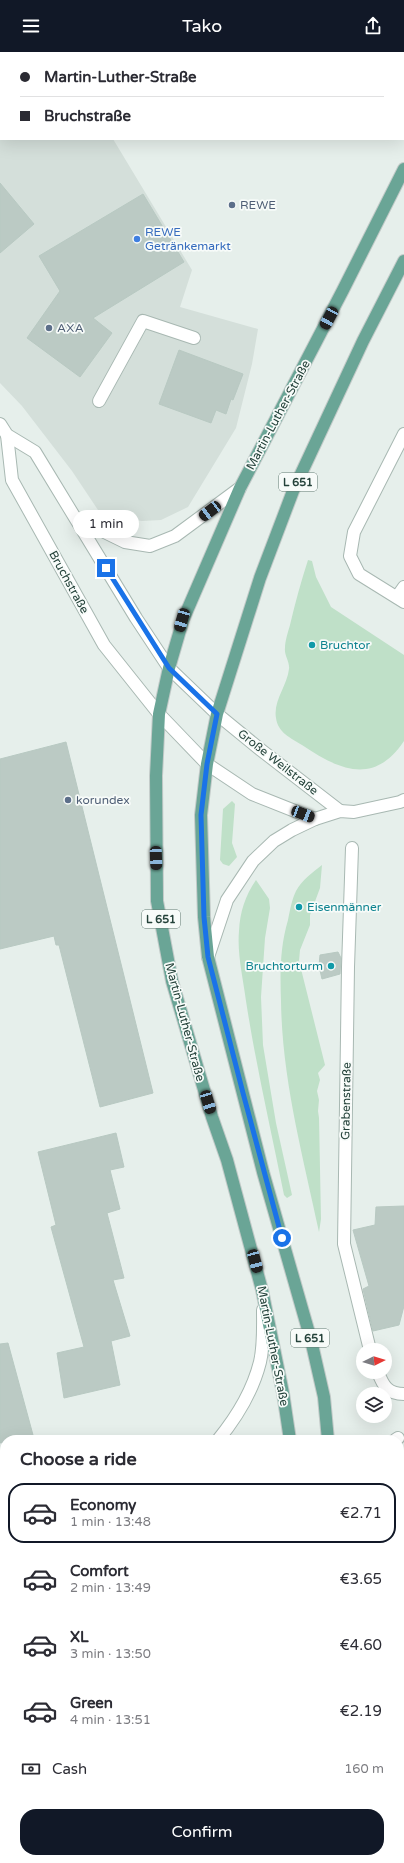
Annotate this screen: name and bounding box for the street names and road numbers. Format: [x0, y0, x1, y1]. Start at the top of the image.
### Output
street label: Martin-Luther-Straße [243, 358, 313, 472]
road number: L 651 [279, 473, 317, 491]
street label: Bruchstraße [46, 548, 92, 616]
street label: Große Weilstraße [235, 726, 321, 798]
road number: L 651 [142, 910, 180, 928]
street label: Martin-Luther-Straße [162, 961, 208, 1083]
street label: Grabenstraße [338, 1062, 354, 1140]
street label: Martin-Luther-Straße [254, 1285, 292, 1407]
road number: L 651 [291, 1329, 329, 1347]

